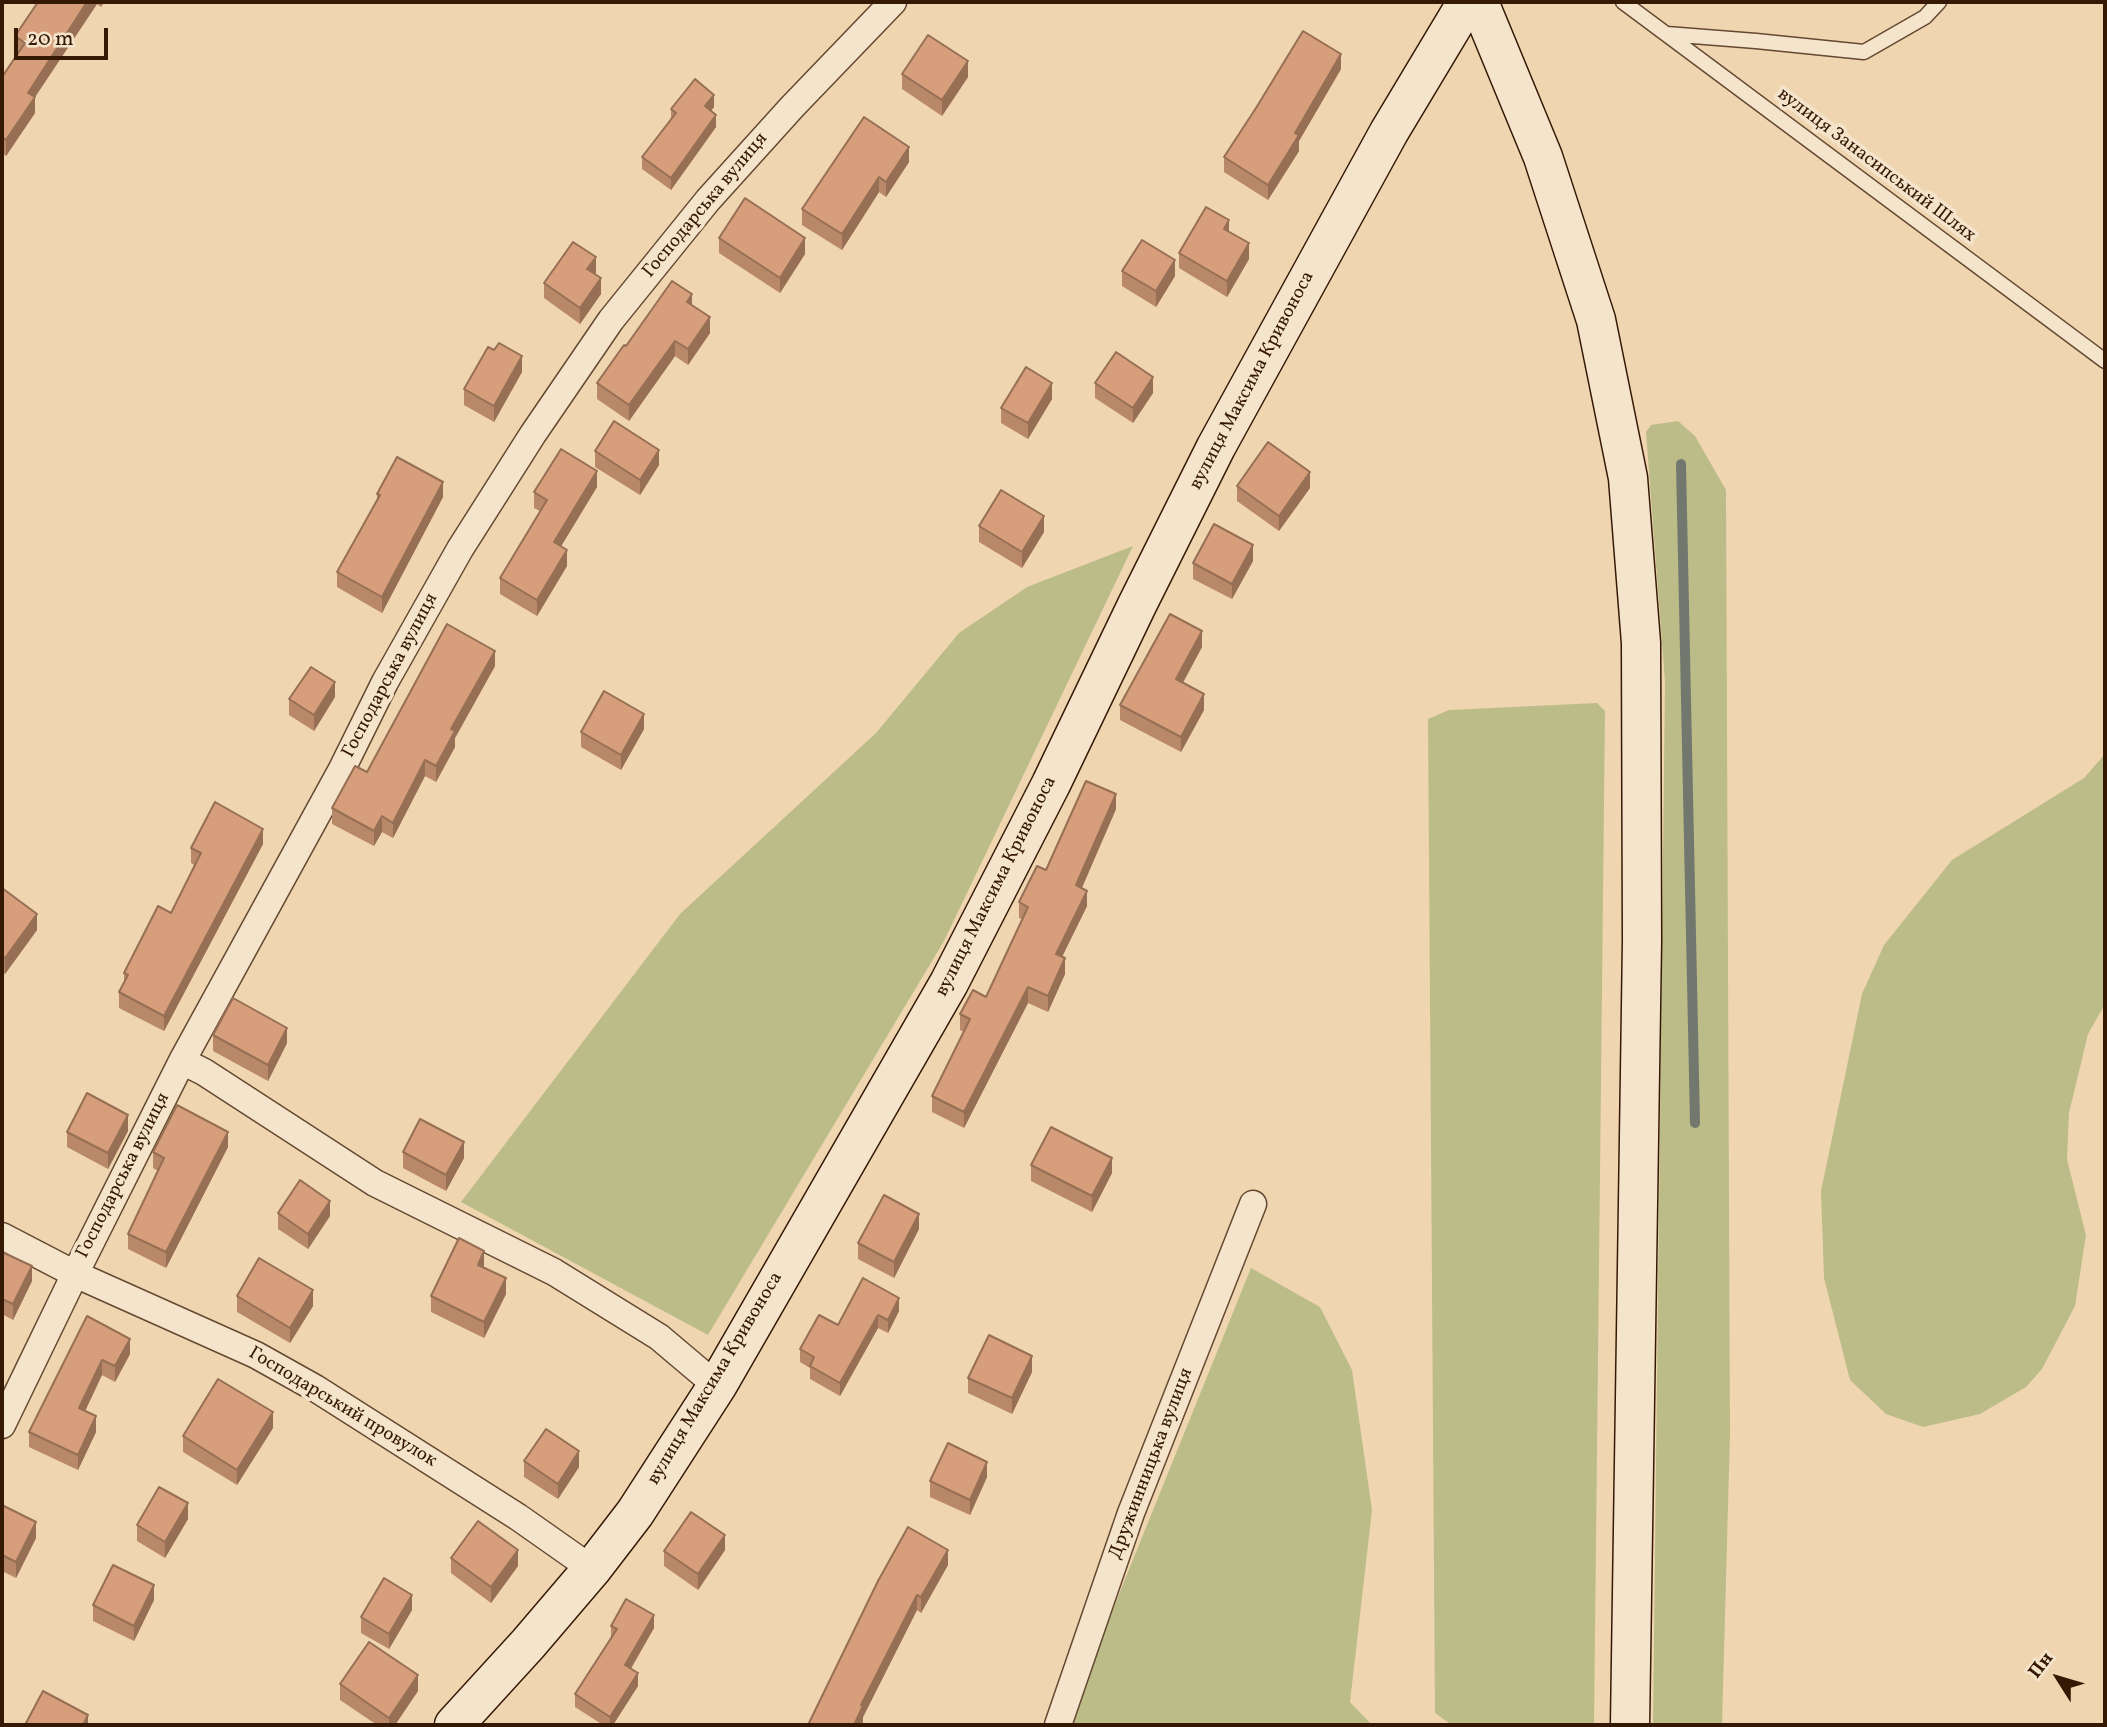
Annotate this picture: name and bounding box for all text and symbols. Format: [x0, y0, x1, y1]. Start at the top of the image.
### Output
scale bar [18, 14, 112, 58]
text: 20 m [27, 25, 73, 54]
street label: вулиця Занасипський Шлях [1772, 84, 1980, 248]
street label: Господарська вулиця [638, 129, 774, 283]
street label: вулиця Максима Кривоноса [1186, 268, 1320, 494]
street label: Господарська вулиця [338, 590, 444, 762]
street label: вулиця Максима Кривоноса [931, 773, 1063, 1001]
street label: Господарська вулиця [72, 1089, 176, 1263]
street label: вулиця Максима Кривоноса [643, 1269, 789, 1489]
street label: Господарський провулок [244, 1343, 440, 1473]
street label: Дружинницька вулиця [1105, 1365, 1199, 1563]
north arrow [2023, 1643, 2093, 1713]
text: Пн [2023, 1647, 2060, 1684]

